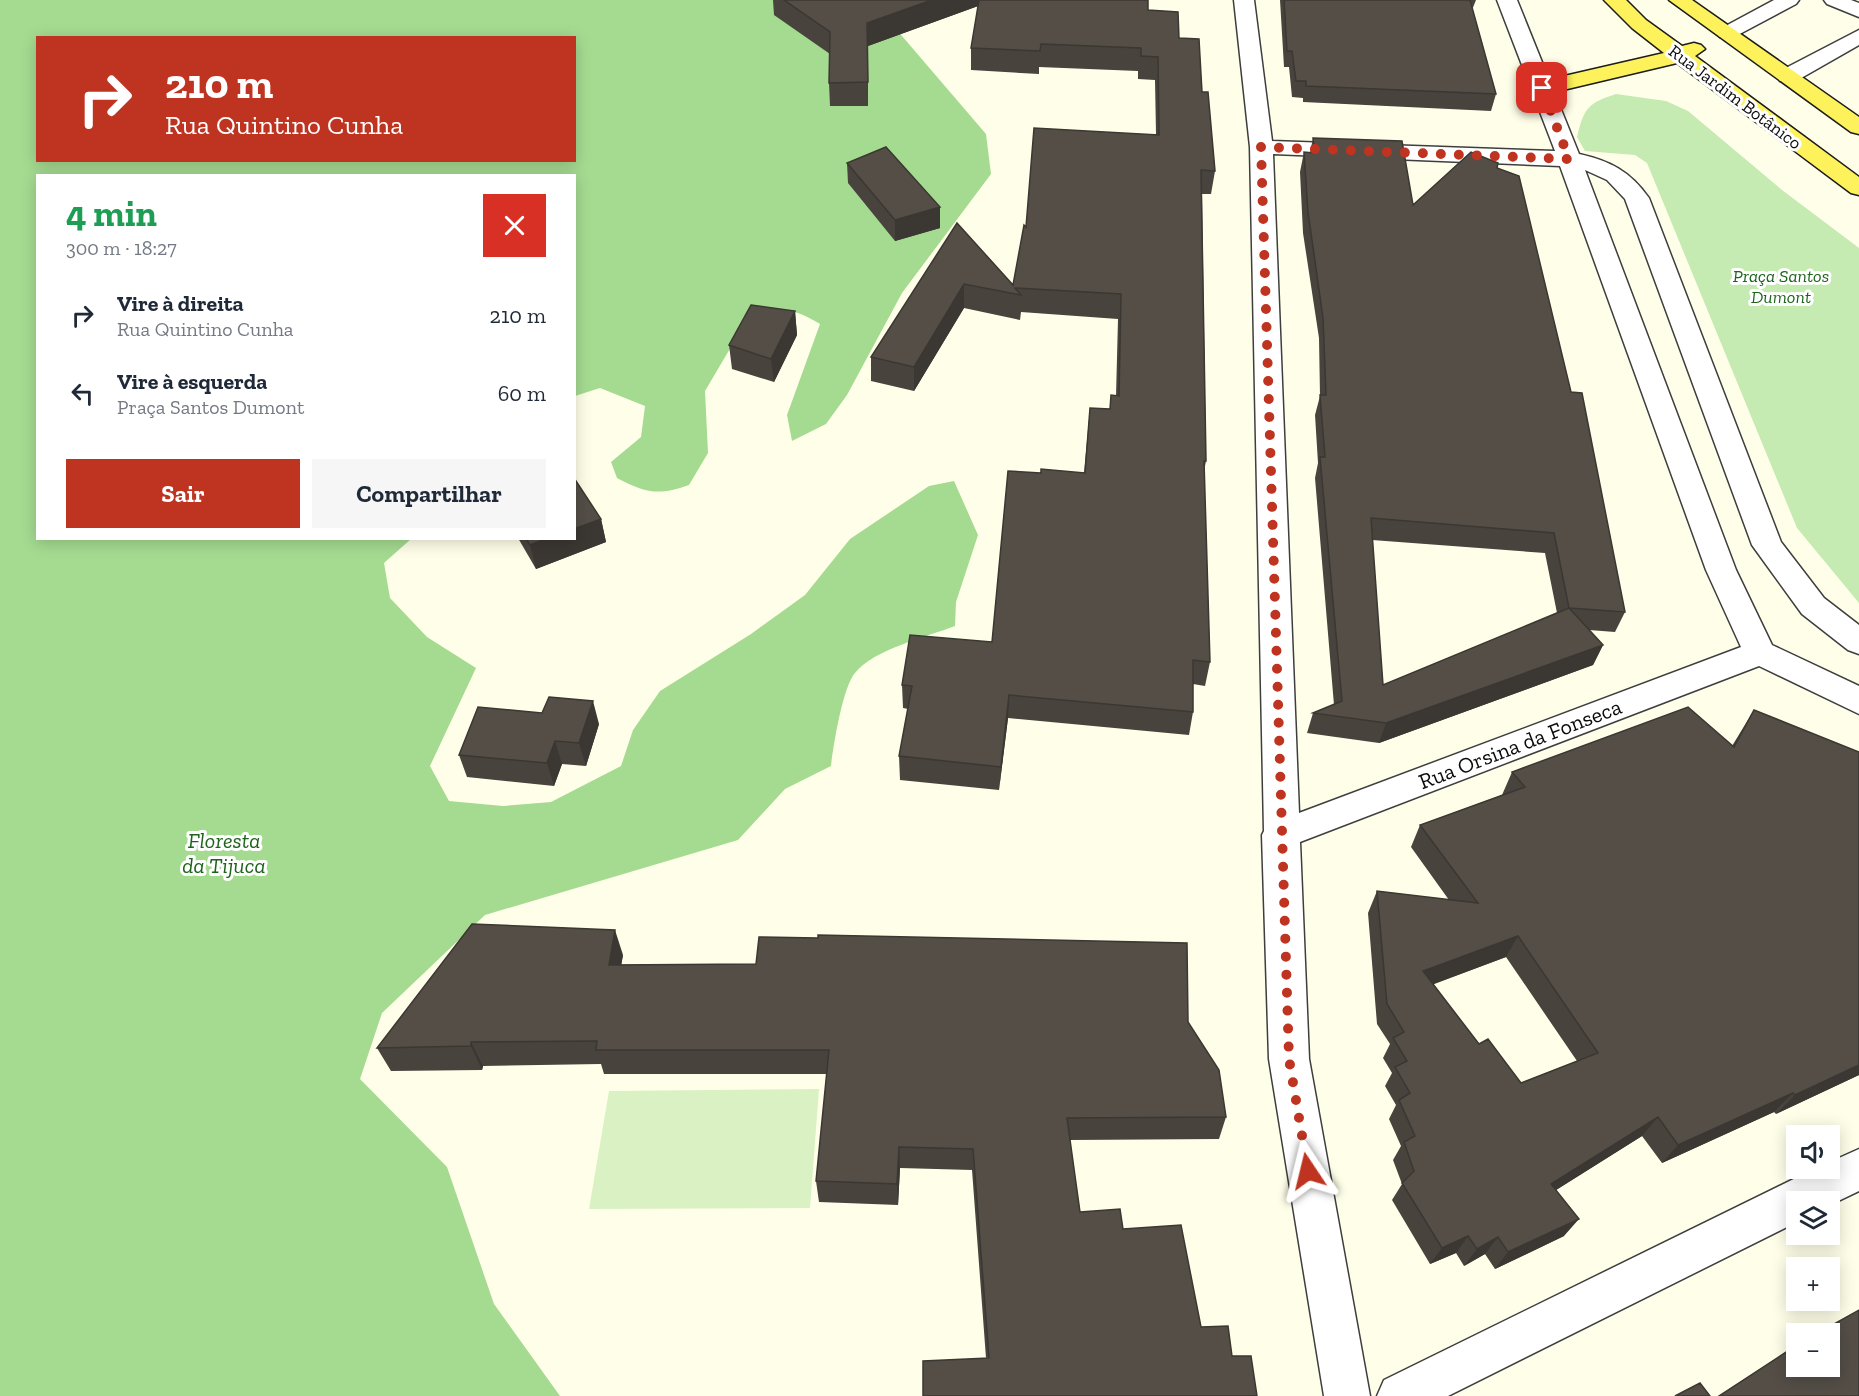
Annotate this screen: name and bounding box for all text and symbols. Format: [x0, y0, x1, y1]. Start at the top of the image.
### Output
street label: Rua Jardim Botânico [1664, 40, 1806, 154]
text: 210 m [165, 58, 273, 109]
icon: right [66, 60, 144, 138]
pin [1516, 62, 1567, 113]
icon: arrive [1525, 71, 1558, 104]
text: Rua Quintino Cunha [165, 109, 403, 141]
text: 4 min [66, 192, 157, 235]
button: close [483, 194, 546, 257]
text: 300 m · 18:27 [66, 236, 177, 260]
park label: Praça Santos Dumont [1733, 265, 1829, 308]
text: Vire à direita [117, 290, 244, 317]
icon: right [66, 299, 99, 332]
text: 210 m [490, 302, 546, 329]
text: Rua Quintino Cunha [117, 317, 294, 341]
text: Vire à esquerda [117, 368, 267, 395]
icon: left [66, 377, 99, 410]
text: 60 m [498, 380, 546, 407]
text: Praça Santos Dumont [117, 395, 304, 419]
button: Sair [66, 459, 300, 528]
button: Compartilhar [312, 459, 546, 528]
street label: Rua Orsina da Fonseca [1415, 693, 1626, 795]
park label: Floresta da Tijuca [182, 827, 266, 879]
map controls [1786, 1125, 1840, 1377]
button: sound [1786, 1125, 1840, 1179]
position arrow [1276, 1139, 1340, 1203]
button: layers [1786, 1191, 1840, 1245]
button: + [1786, 1257, 1840, 1311]
button: − [1786, 1323, 1840, 1377]

